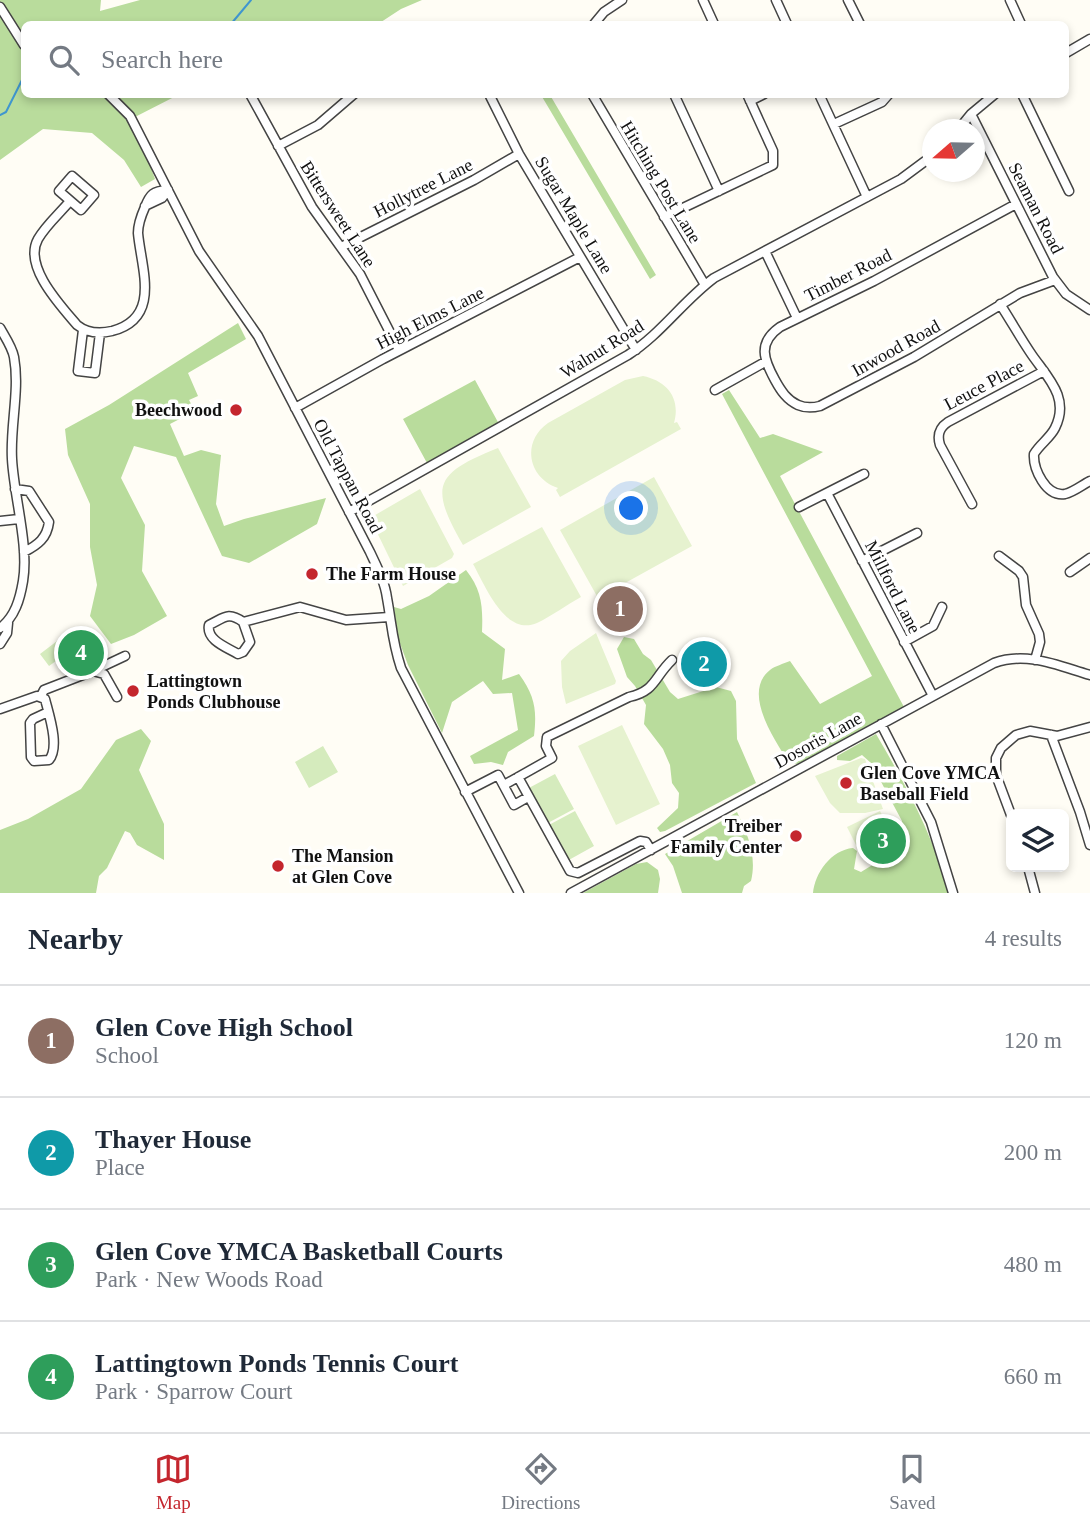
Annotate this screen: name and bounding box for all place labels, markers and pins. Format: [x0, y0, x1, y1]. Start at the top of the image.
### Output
place label: Beechwood [135, 400, 222, 420]
marker: Beechwood [228, 402, 244, 418]
place label: The Farm House [326, 564, 456, 584]
marker: The Farm House [304, 566, 320, 582]
pin: 1 [597, 583, 643, 635]
pin: 4 [58, 627, 104, 679]
pin: 2 [681, 638, 727, 690]
place label: Lattingtown Ponds Clubhouse [147, 671, 281, 712]
marker: Lattingtown Ponds Clubhouse [125, 683, 141, 699]
place label: Glen Cove YMCA Baseball Field [860, 763, 1000, 804]
marker: Glen Cove YMCA Baseball Field [838, 775, 854, 791]
pin: 3 [860, 815, 906, 867]
place label: Treiber Family Center [671, 816, 782, 857]
marker: Treiber Family Center [788, 828, 804, 844]
place label: The Mansion at Glen Cove [292, 846, 394, 887]
marker: The Mansion at Glen Cove [270, 858, 286, 874]

